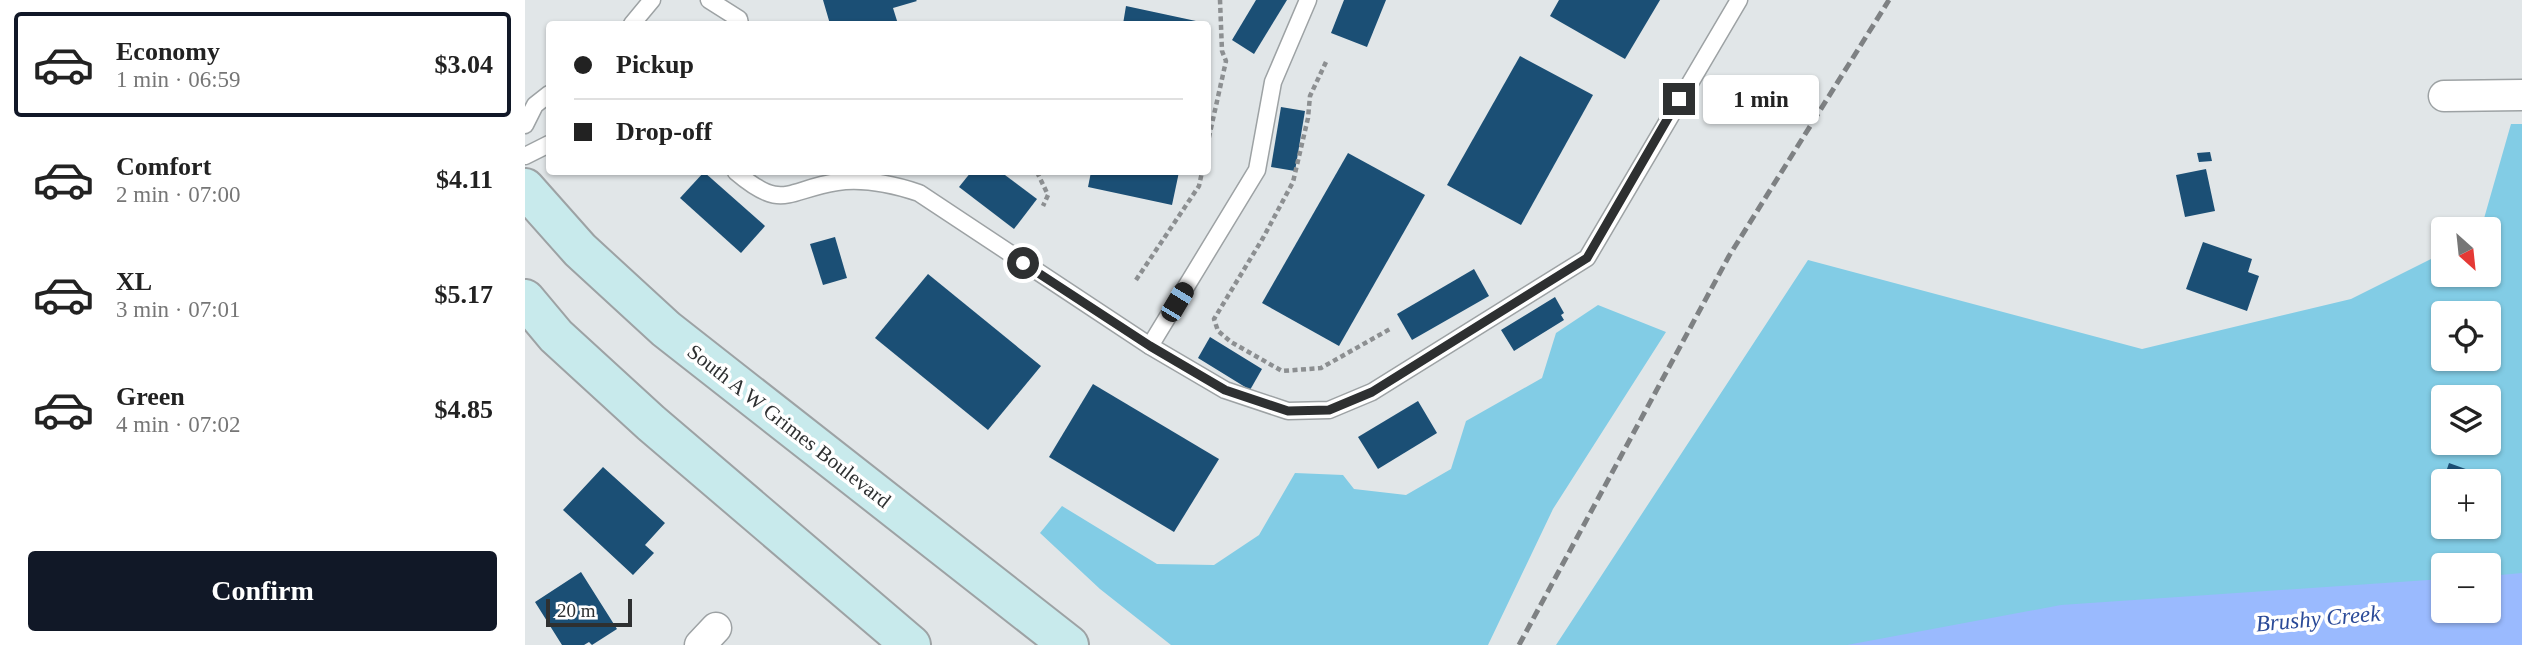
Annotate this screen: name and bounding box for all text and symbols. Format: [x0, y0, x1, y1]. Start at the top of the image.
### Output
icon: car [32, 33, 95, 96]
text: Economy [116, 37, 220, 66]
text: $3.04 [435, 50, 493, 79]
text: Pickup [616, 50, 694, 79]
text: 1 min · 06:59 [116, 67, 241, 92]
callout: 1 min [1703, 74, 1819, 124]
route end [1663, 83, 1695, 115]
text: 1 min [1733, 87, 1789, 112]
text: Drop-off [616, 117, 712, 146]
icon: car [32, 148, 95, 211]
text: Comfort [116, 152, 211, 181]
text: $4.11 [436, 165, 493, 194]
text: 2 min · 07:00 [116, 182, 241, 207]
north arrow [2431, 217, 2501, 287]
map controls [2431, 217, 2501, 623]
route start [1007, 247, 1039, 279]
icon: car [32, 263, 95, 326]
text: XL [116, 267, 152, 296]
car [1158, 279, 1197, 325]
text: $5.17 [435, 280, 493, 309]
text: 3 min · 07:01 [116, 297, 241, 322]
button: locate [2431, 301, 2501, 371]
street label: South A W Grimes Boulevard [683, 339, 896, 513]
icon: car [32, 378, 95, 441]
text: Green [116, 382, 185, 411]
button: layers [2431, 385, 2501, 455]
text: $4.85 [435, 395, 493, 424]
text: 4 min · 07:02 [116, 412, 241, 437]
button: + [2431, 469, 2501, 539]
button: Confirm [28, 551, 497, 631]
button: − [2431, 553, 2501, 623]
scale bar [546, 596, 632, 628]
text: 20 m [557, 600, 596, 621]
water label: Brushy Creek [2255, 601, 2382, 636]

